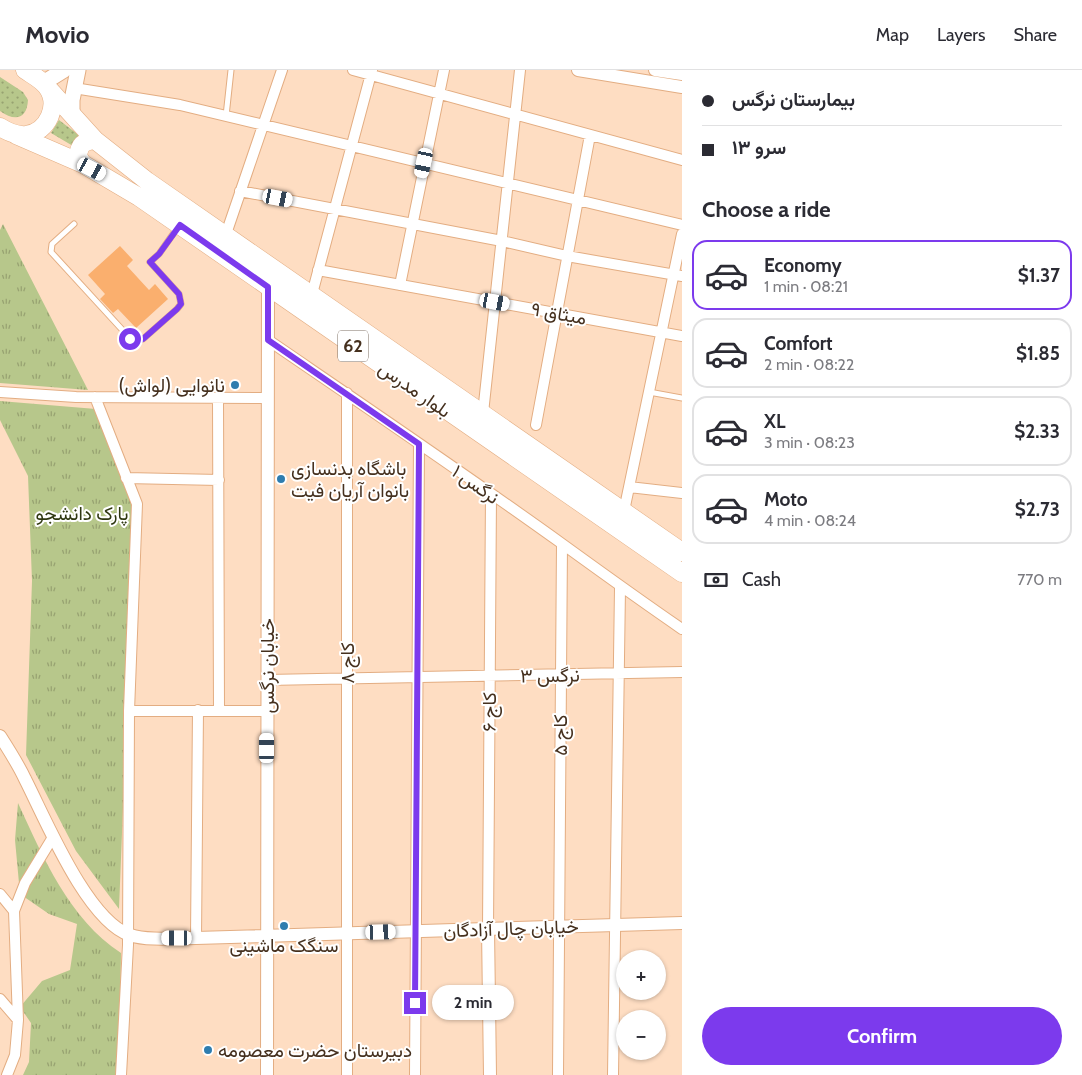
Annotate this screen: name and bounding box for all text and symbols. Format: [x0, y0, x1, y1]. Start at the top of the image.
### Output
text: Movio [25, 20, 90, 49]
text: Map [876, 24, 909, 46]
text: Layers [937, 24, 986, 46]
text: Share [1014, 24, 1057, 46]
text: بیمارستان نرگس [732, 88, 855, 111]
text: سرو ۱۳ [732, 136, 786, 159]
car [413, 147, 434, 179]
car [75, 155, 108, 183]
car [261, 188, 294, 208]
text: Choose a ride [702, 196, 831, 223]
icon: car [704, 253, 749, 298]
text: Economy [764, 254, 842, 277]
text: $1.37 [1018, 264, 1060, 287]
text: 1 min · 08:21 [764, 277, 848, 296]
car [478, 292, 511, 312]
street label: میثاق ۹ [529, 297, 588, 330]
route start [119, 328, 141, 350]
road number: 62 [338, 330, 368, 362]
icon: car [704, 331, 749, 376]
text: Comfort [764, 332, 833, 355]
text: $1.85 [1016, 342, 1060, 365]
text: 2 min · 08:22 [764, 355, 854, 374]
street label: بلوار مدرس [374, 356, 455, 423]
place label: نانوایی (لواش) [119, 374, 225, 397]
marker: نانوایی (لواش) [229, 379, 241, 391]
icon: car [704, 409, 749, 454]
text: XL [764, 410, 785, 433]
text: $2.33 [1014, 420, 1060, 443]
text: 3 min · 08:23 [764, 433, 855, 452]
place label: باشگاه بدنسازی بانوان آریان فیت [291, 457, 409, 502]
street label: نرگس ۱ [448, 460, 504, 509]
marker: باشگاه بدنسازی بانوان آریان فیت [275, 473, 287, 485]
icon: car [704, 487, 749, 532]
text: Moto [764, 488, 808, 511]
text: $2.73 [1015, 498, 1060, 521]
park label: پارک دانشجو [36, 502, 128, 527]
text: 4 min · 08:24 [764, 511, 856, 530]
icon: cash [702, 566, 730, 594]
text: Cash [742, 568, 781, 591]
text: 770 m [1017, 570, 1062, 589]
street label: خیابان نرگس [256, 618, 279, 714]
street label: کاج ۸ [336, 642, 360, 684]
street label: نرگس ۳ [520, 663, 580, 688]
street label: کاج ۶ [478, 692, 502, 732]
street label: کاج ۵ [549, 714, 573, 756]
car [259, 733, 274, 763]
street label: خیابان چال آزادگان [443, 915, 579, 944]
marker: سنگک ماشینی [278, 920, 290, 932]
car [365, 924, 396, 940]
car [162, 931, 192, 946]
place label: سنگک ماشینی [230, 934, 338, 957]
map controls [616, 950, 666, 1060]
button: + [616, 950, 666, 1000]
callout: 2 min [432, 986, 515, 1020]
route end [404, 992, 426, 1014]
text: 2 min [454, 993, 492, 1012]
button: Confirm [702, 1007, 1062, 1065]
button: − [616, 1010, 666, 1060]
place label: دبیرستان حضرت معصومه [218, 1039, 412, 1062]
marker: دبیرستان حضرت معصومه [202, 1044, 214, 1056]

